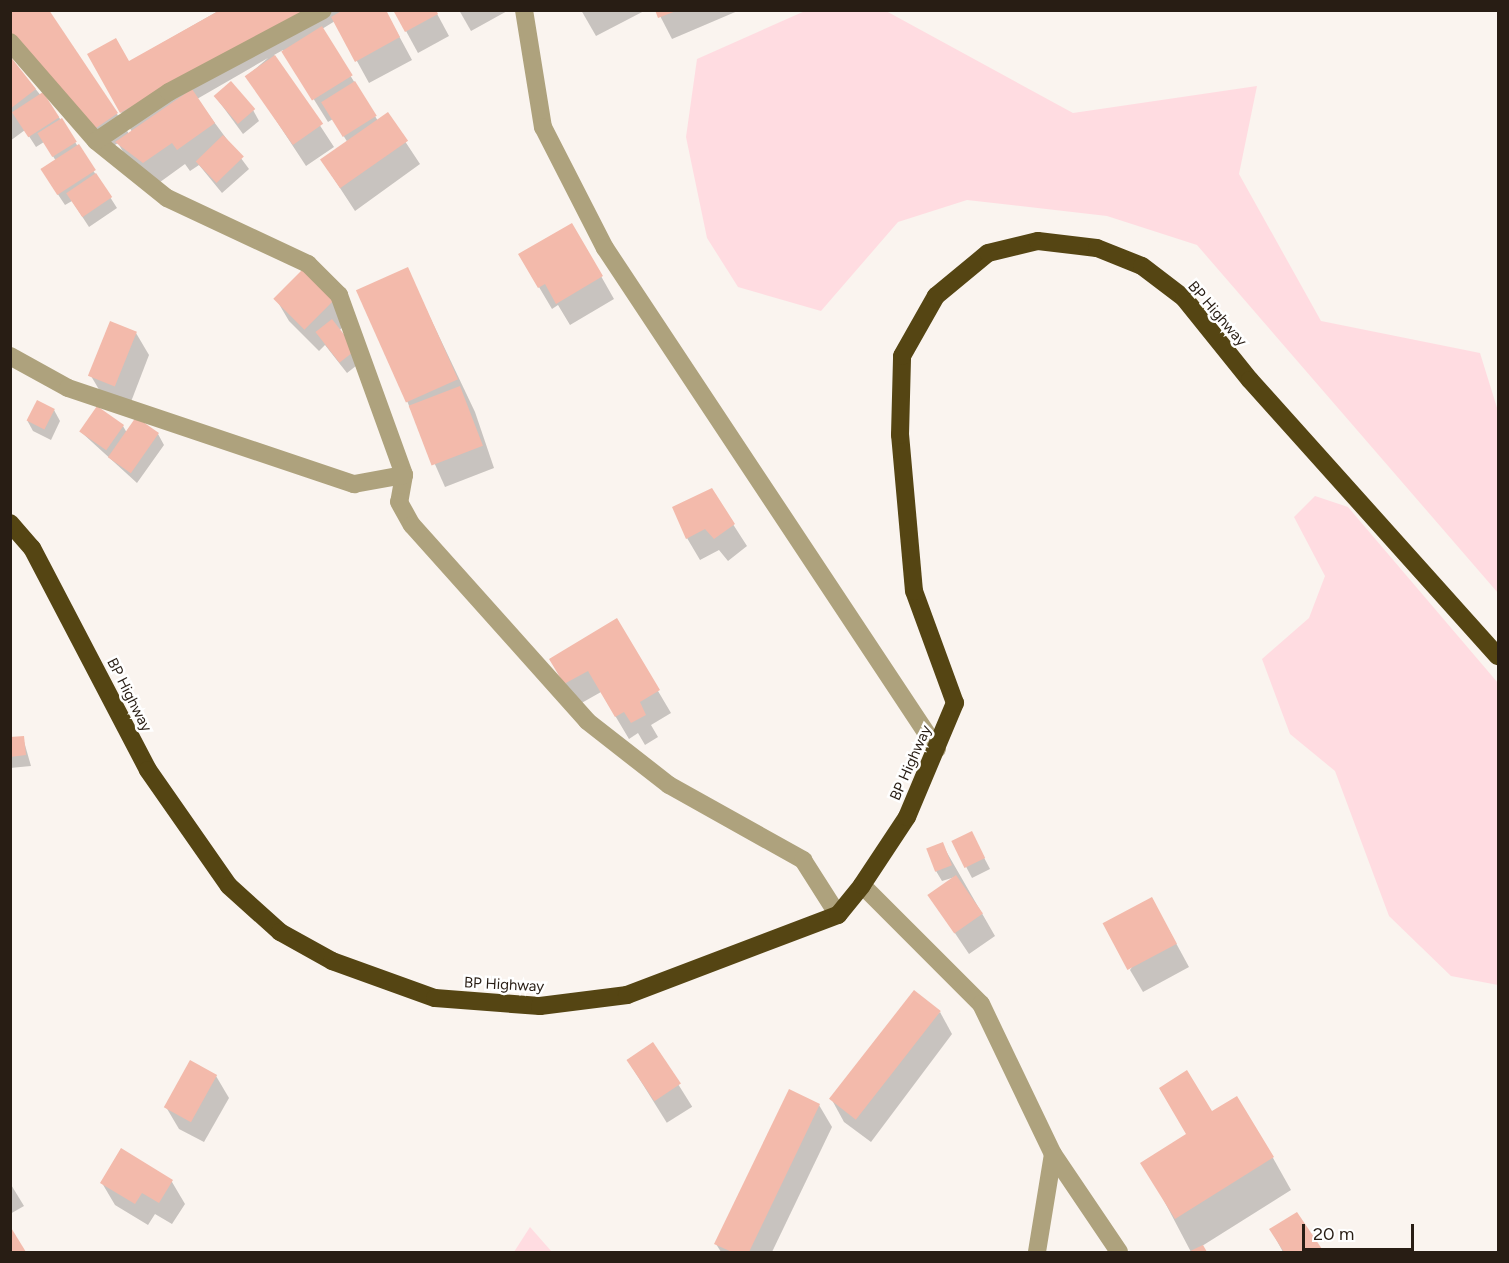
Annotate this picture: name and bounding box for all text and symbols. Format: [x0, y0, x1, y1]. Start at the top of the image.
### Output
street label: BP Highway [1184, 278, 1250, 350]
street label: BP Highway [103, 655, 155, 735]
street label: BP Highway [886, 723, 936, 803]
street label: BP Highway [463, 974, 545, 996]
scale bar [1305, 1212, 1418, 1250]
text: 20 m [1313, 1223, 1354, 1245]

